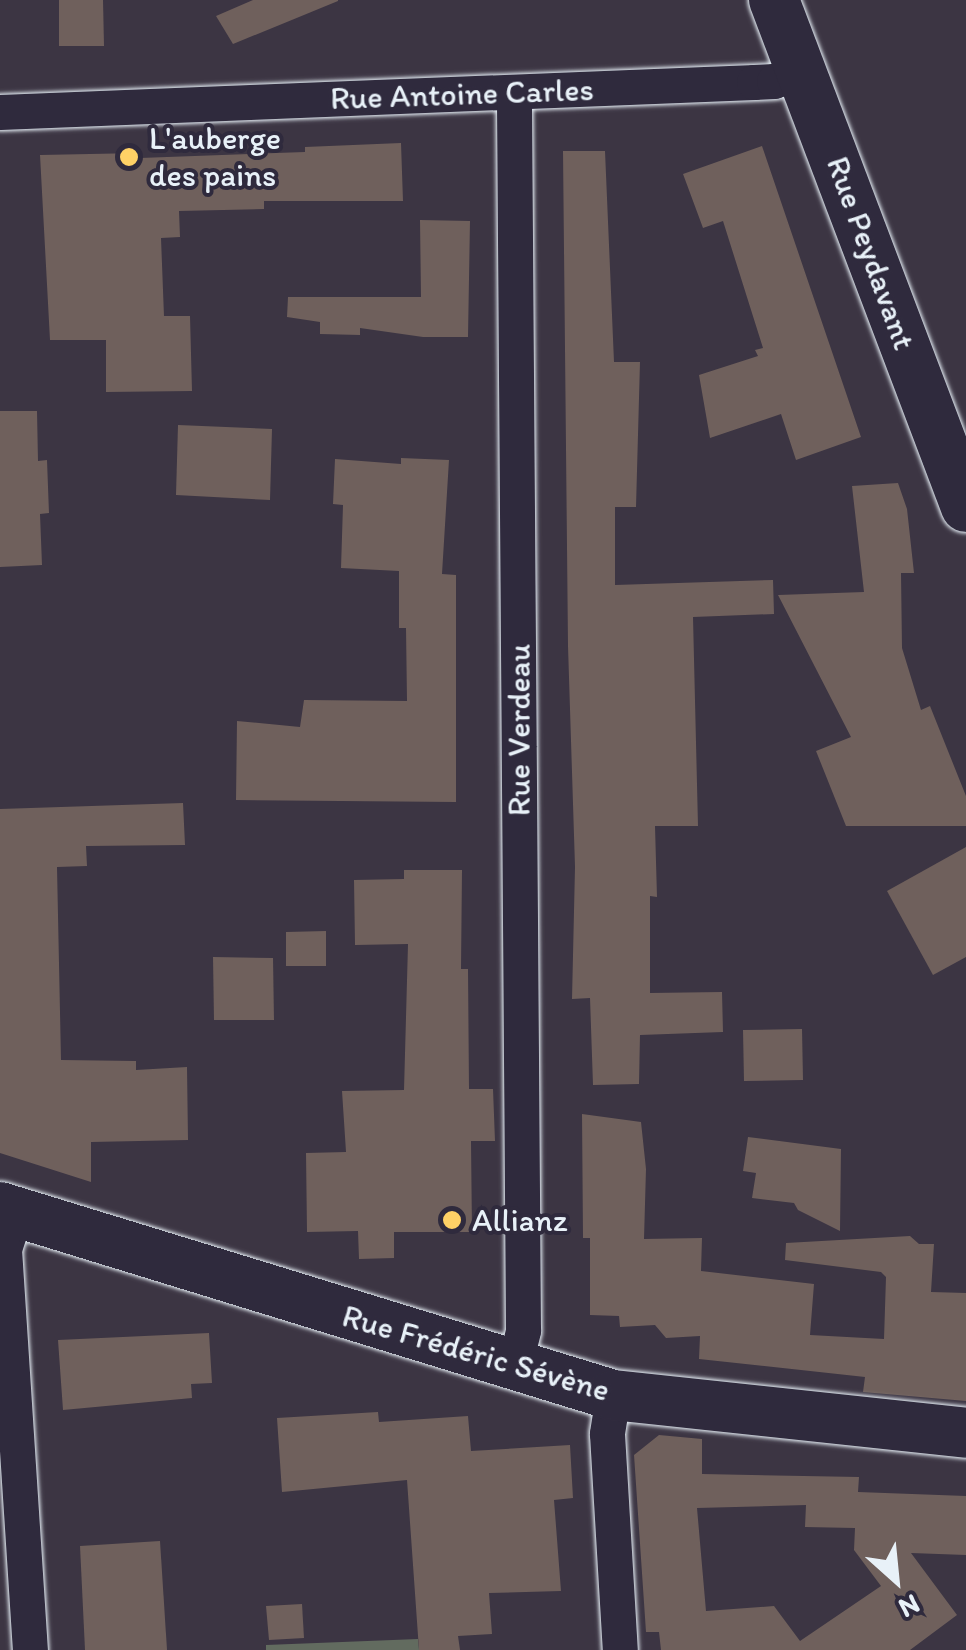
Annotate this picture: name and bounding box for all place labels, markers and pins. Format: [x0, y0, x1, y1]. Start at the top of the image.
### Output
place label: L'auberge des pains [149, 120, 281, 195]
marker: L'auberge des pains [118, 146, 140, 168]
place label: Allianz [472, 1201, 568, 1239]
marker: Allianz [441, 1209, 463, 1231]

